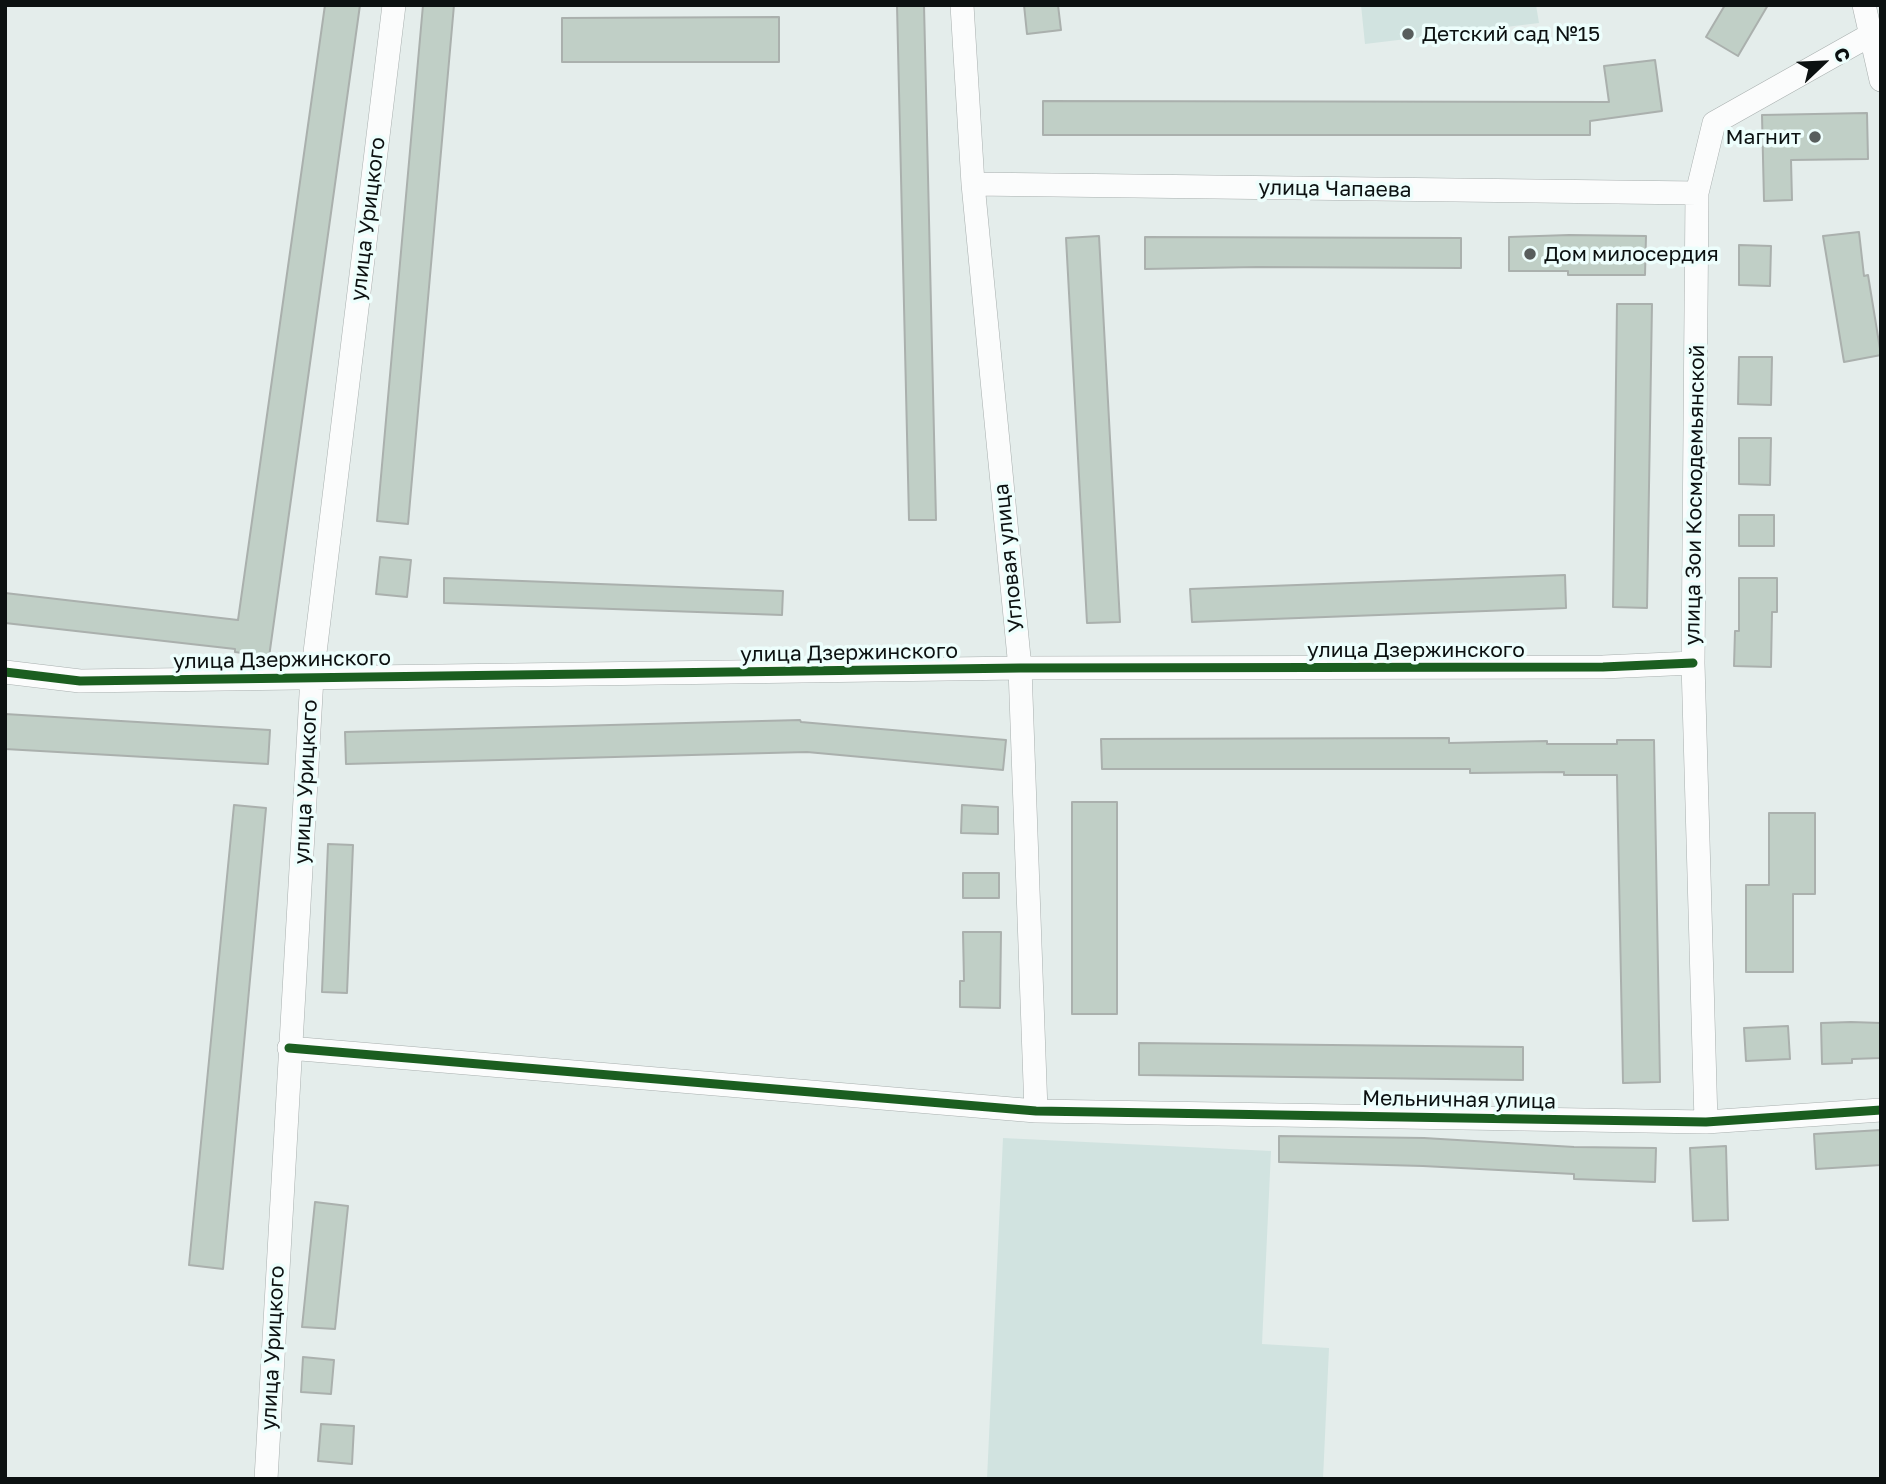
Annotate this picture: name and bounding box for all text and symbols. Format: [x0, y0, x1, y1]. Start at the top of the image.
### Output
place label: Детский сад №15 [1422, 21, 1600, 47]
marker: Детский сад №15 [1400, 26, 1416, 42]
north arrow [1788, 28, 1858, 98]
text: С [1830, 44, 1856, 65]
place label: Магнит [1726, 124, 1801, 150]
marker: Магнит [1807, 129, 1823, 145]
street label: улица Урицкого [345, 136, 391, 302]
street label: улица Чапаева [1258, 175, 1412, 203]
place label: Дом милосердия [1544, 241, 1719, 267]
marker: Дом милосердия [1522, 246, 1538, 262]
street label: улица Зои Космодемьянской [1680, 344, 1710, 646]
street label: Угловая улица [989, 482, 1029, 634]
street label: улица Дзержинского [1307, 637, 1525, 663]
street label: улица Дзержинского [740, 639, 958, 667]
street label: улица Дзержинского [173, 646, 391, 674]
street label: улица Урицкого [289, 699, 323, 865]
street label: Мельничная улица [1362, 1086, 1556, 1114]
street label: улица Урицкого [256, 1265, 290, 1431]

